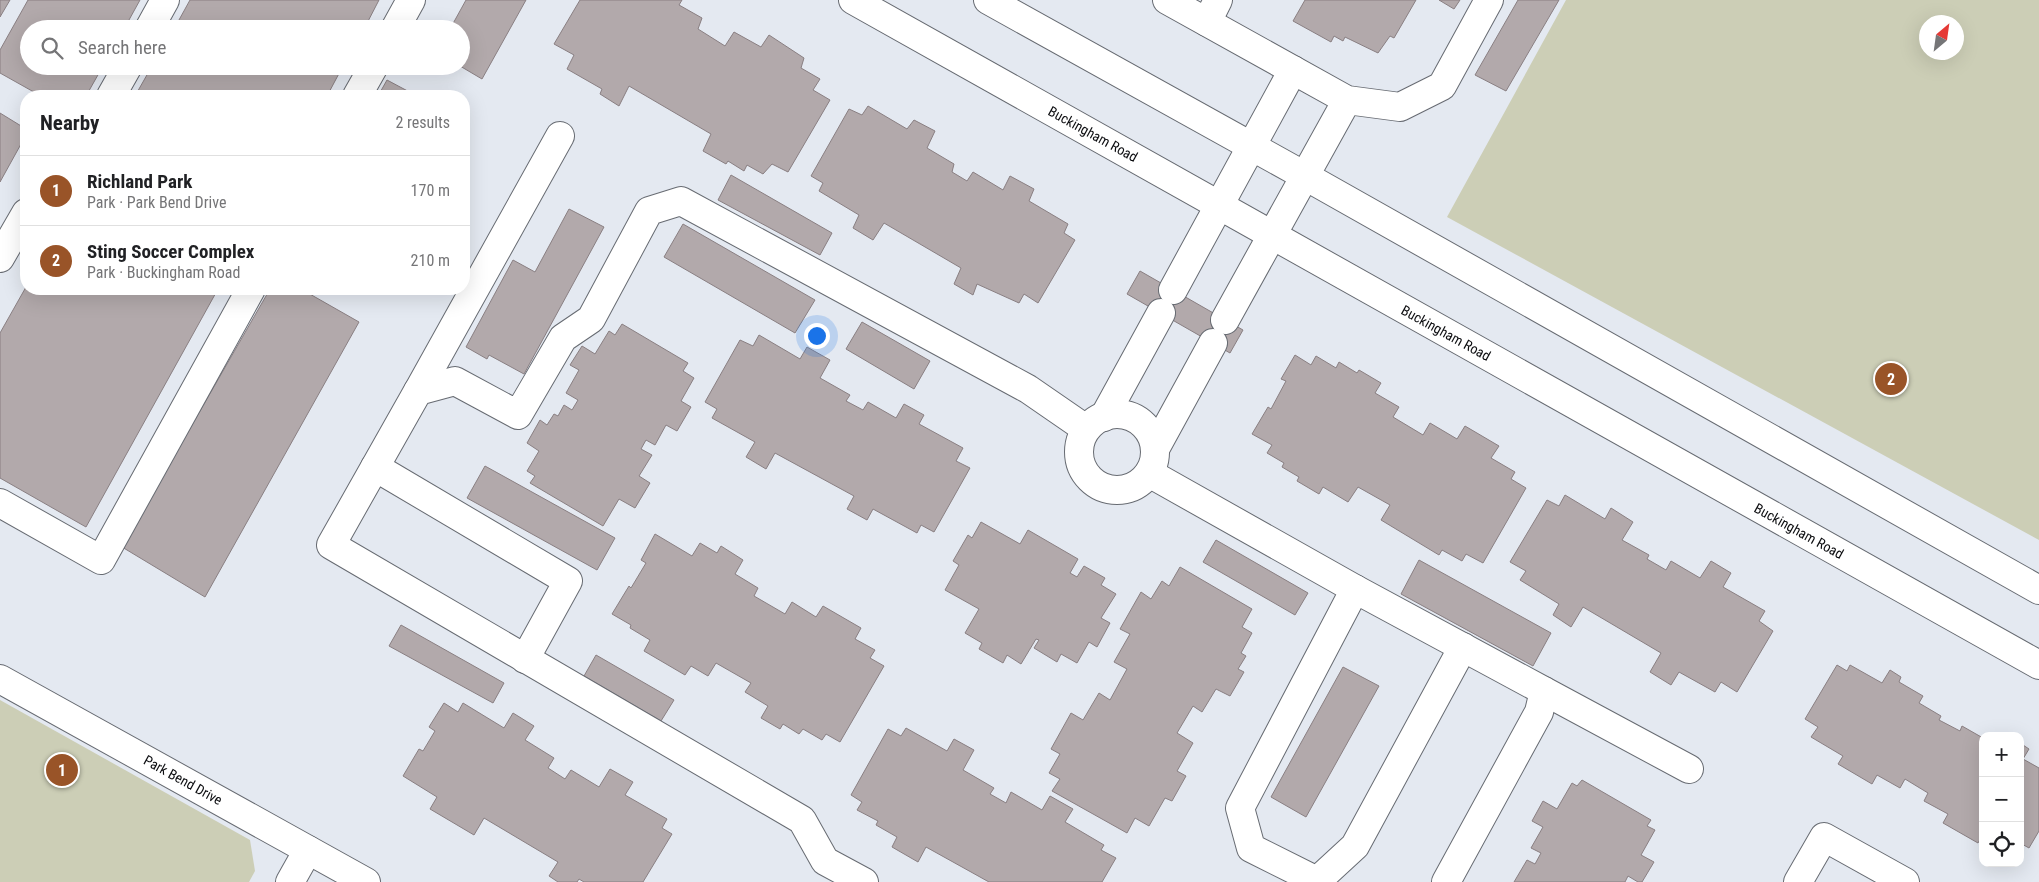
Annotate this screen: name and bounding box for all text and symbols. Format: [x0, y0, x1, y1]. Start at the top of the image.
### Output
north arrow [1919, 15, 1964, 60]
search box [20, 20, 470, 75]
icon: search [38, 34, 66, 62]
text: Search here [78, 36, 166, 59]
street label: Buckingham Road [1046, 103, 1140, 165]
text: Nearby [40, 111, 99, 135]
text: 2 results [395, 113, 450, 132]
text: Richland Park [87, 170, 192, 193]
text: 1 [52, 181, 60, 200]
text: 170 m [411, 181, 450, 200]
text: Park · Park Bend Drive [87, 193, 227, 212]
text: Sting Soccer Complex [87, 240, 254, 263]
text: 2 [52, 251, 60, 270]
text: 210 m [411, 251, 450, 270]
text: Park · Buckingham Road [87, 263, 240, 282]
street label: Buckingham Road [1399, 302, 1493, 364]
your location [804, 323, 830, 349]
pin: 2 [1875, 360, 1907, 398]
street label: Buckingham Road [1752, 500, 1846, 562]
map controls [1979, 732, 2024, 867]
button: + [1979, 732, 2024, 777]
pin: 1 [46, 751, 78, 789]
street label: Park Bend Drive [141, 752, 225, 808]
button: − [1979, 777, 2024, 822]
button: locate [1979, 822, 2024, 867]

